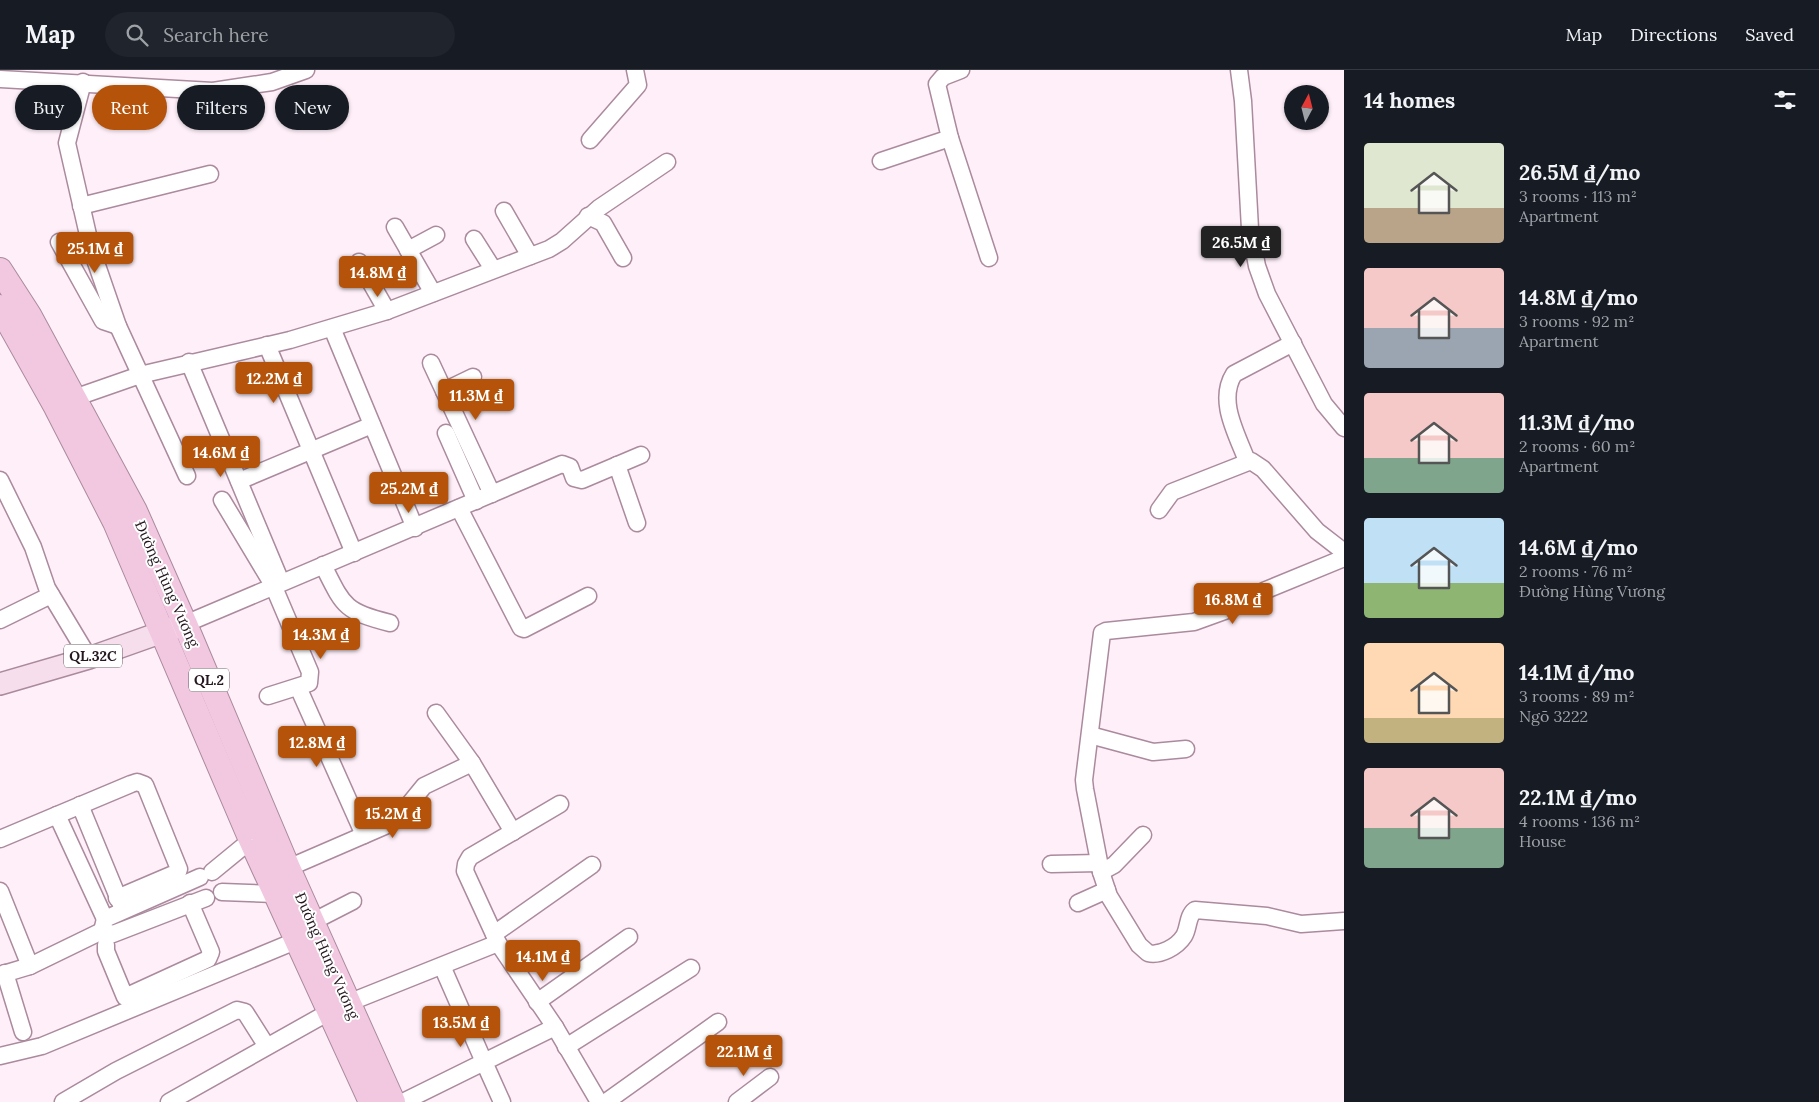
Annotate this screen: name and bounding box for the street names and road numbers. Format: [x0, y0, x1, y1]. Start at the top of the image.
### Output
street label: Đường Hùng Vương [131, 517, 204, 651]
road number: QL.32C [64, 644, 122, 668]
road number: QL.2 [189, 668, 229, 692]
street label: Đường Hùng Vương [291, 889, 364, 1023]

